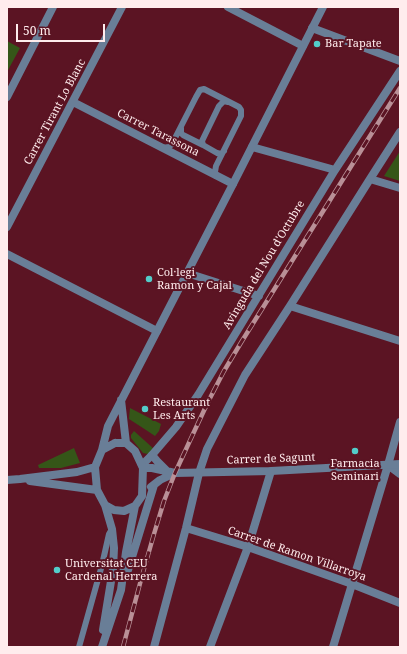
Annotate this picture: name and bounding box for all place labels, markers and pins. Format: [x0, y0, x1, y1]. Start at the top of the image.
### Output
place label: Bar Tapate [325, 37, 382, 51]
marker: Bar Tapate [312, 39, 322, 49]
place label: Col·legi Ramon y Cajal [157, 266, 232, 292]
marker: Col·legi Ramon y Cajal [144, 274, 154, 284]
place label: Restaurant Les Arts [153, 396, 210, 422]
marker: Restaurant Les Arts [140, 404, 150, 414]
marker: Farmacia Seminari [350, 446, 360, 456]
place label: Farmacia Seminari [330, 457, 380, 483]
place label: Universitat CEU Cardenal Herrera [65, 557, 157, 583]
marker: Universitat CEU Cardenal Herrera [52, 565, 62, 575]

